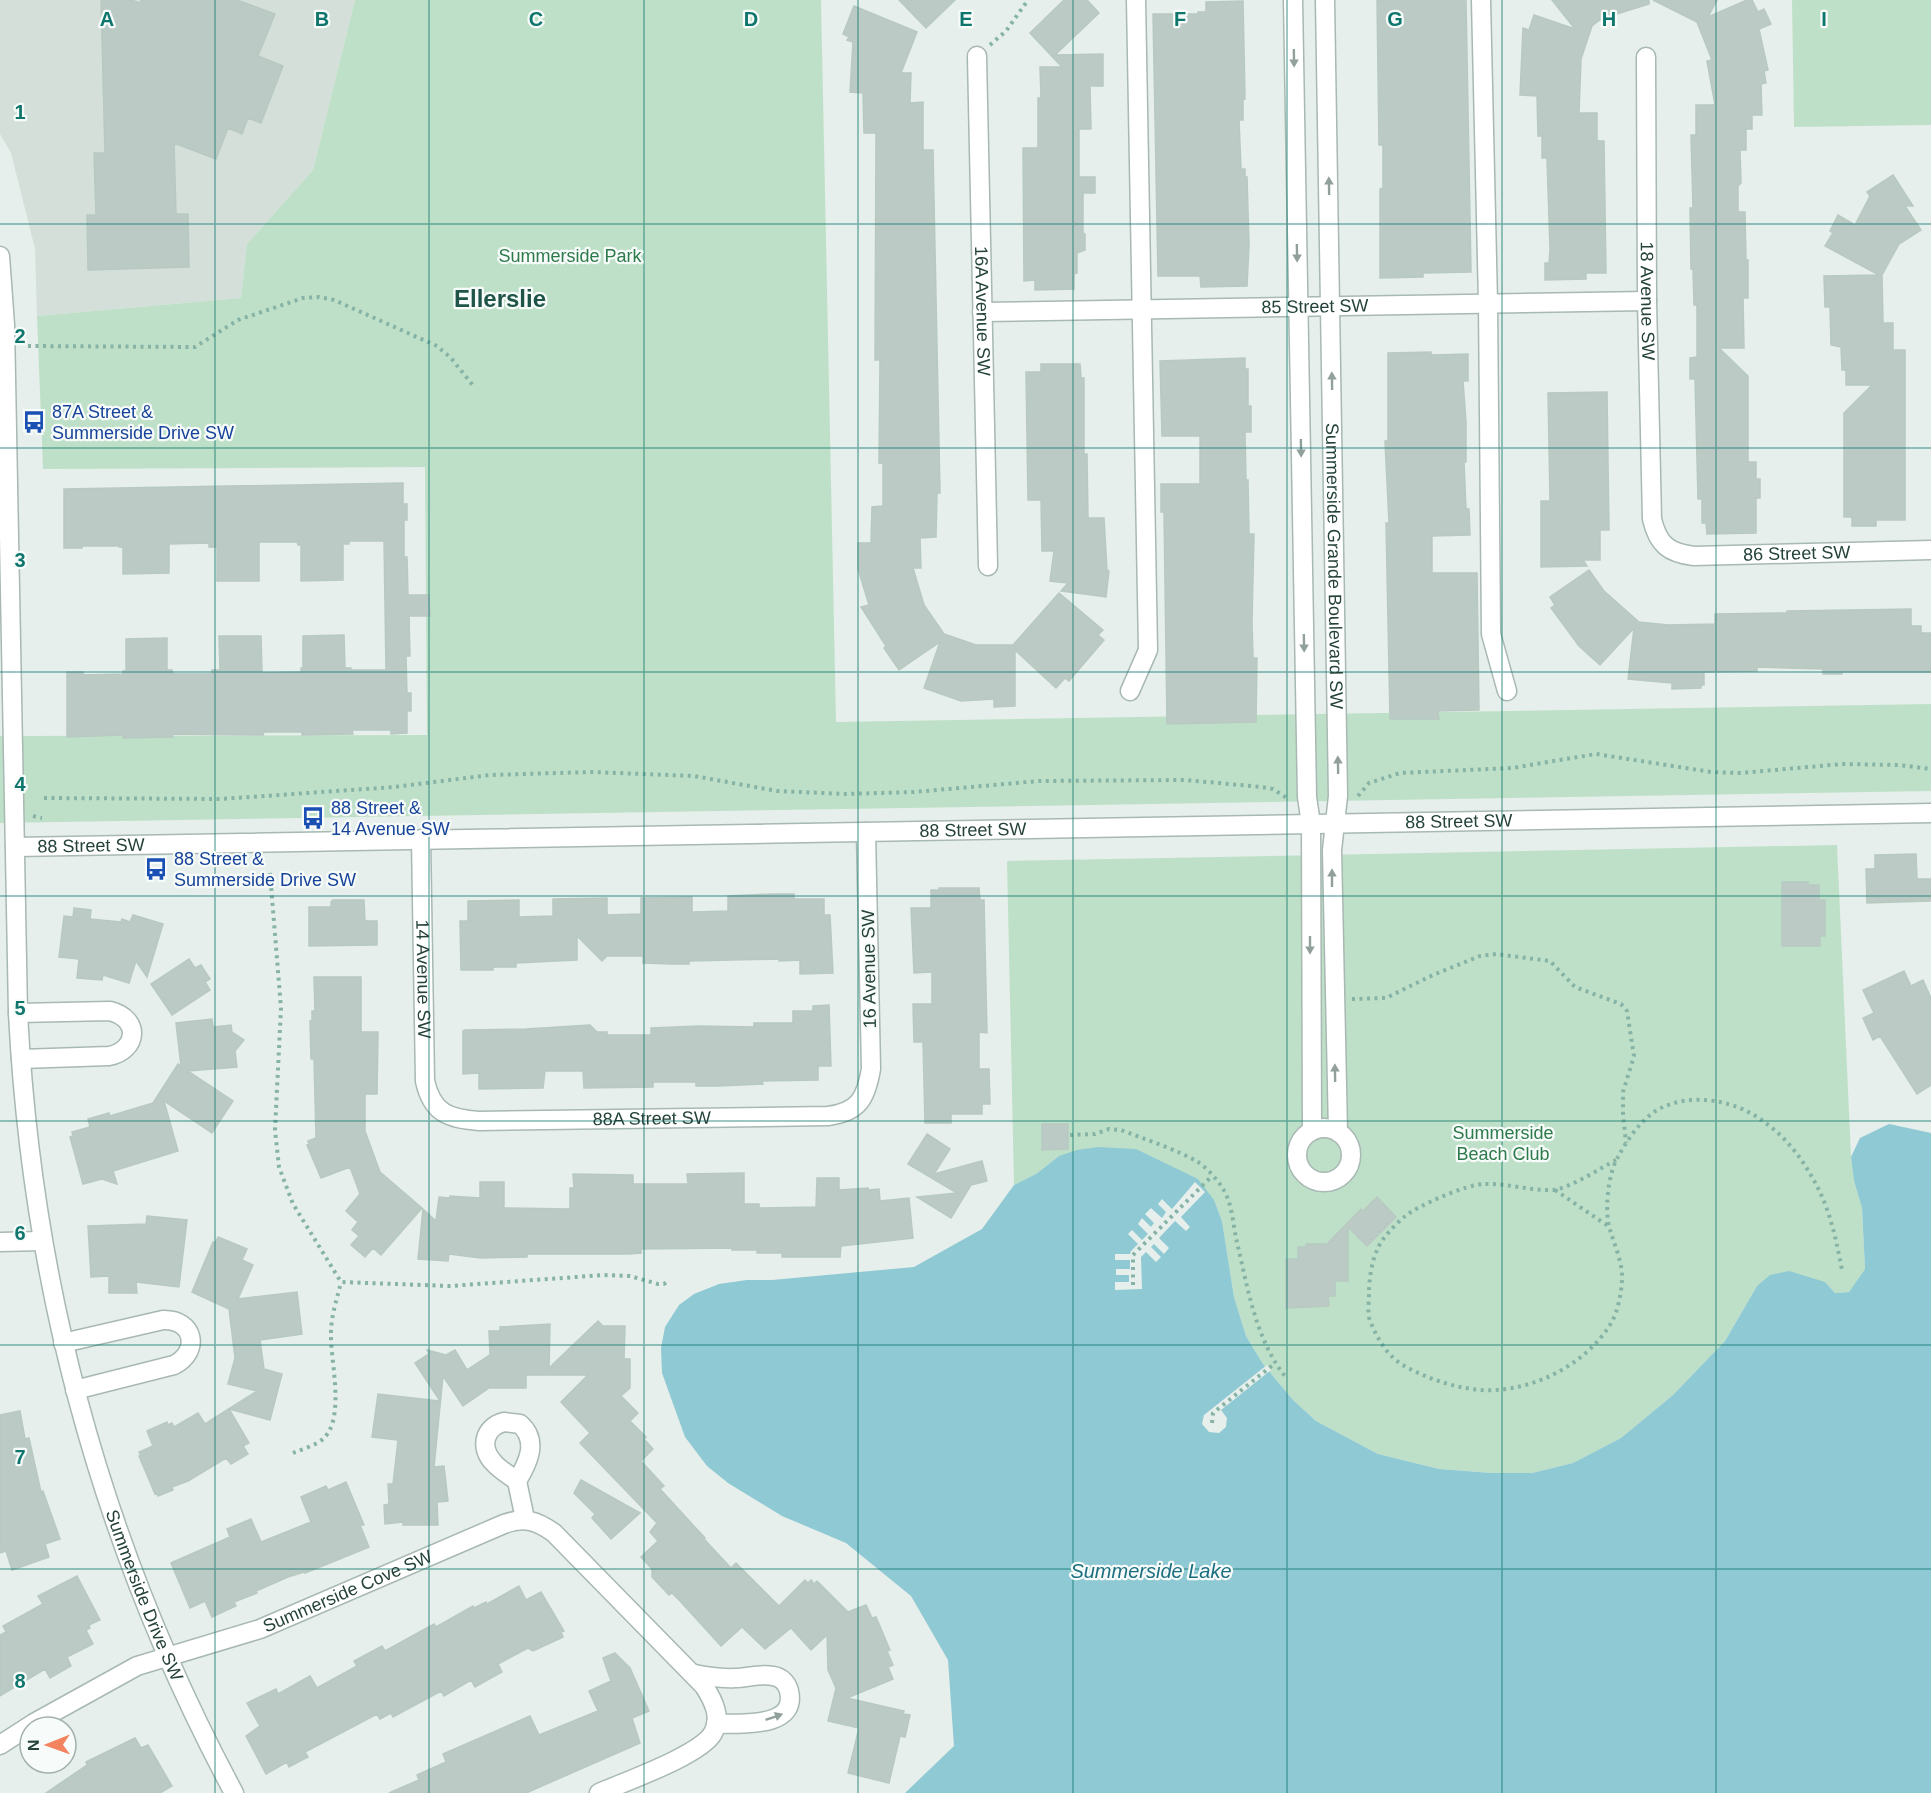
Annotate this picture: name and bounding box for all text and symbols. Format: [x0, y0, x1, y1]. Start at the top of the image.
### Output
text: A [100, 8, 114, 30]
text: B [315, 8, 329, 30]
text: C [529, 8, 543, 30]
text: D [744, 8, 758, 30]
text: E [959, 8, 973, 30]
text: F [1174, 8, 1186, 30]
text: G [1387, 8, 1403, 30]
text: H [1602, 8, 1616, 30]
text: I [1821, 8, 1827, 30]
one-way arrow [1289, 49, 1299, 68]
text: 1 [14, 101, 26, 123]
one-way arrow [1324, 176, 1334, 195]
street label: 18 Avenue SW [1637, 242, 1658, 361]
one-way arrow [1292, 244, 1302, 263]
park label: Summerside Park [498, 246, 643, 266]
street label: 16A Avenue SW [971, 246, 994, 376]
district label: Ellerslie [454, 285, 546, 312]
street label: 85 Street SW [1261, 296, 1369, 317]
text: 2 [14, 325, 26, 347]
one-way arrow [1327, 371, 1337, 390]
place label: 87A Street & Summerside Drive SW [52, 402, 234, 443]
bus stop icon: 87A Street & Summerside Drive SW [21, 409, 47, 435]
street label: Summerside Grande Boulevard SW [1322, 423, 1347, 709]
one-way arrow [1296, 439, 1305, 458]
street label: 86 Street SW [1743, 542, 1851, 565]
text: 3 [14, 549, 26, 571]
one-way arrow [1300, 634, 1309, 653]
one-way arrow [1333, 755, 1343, 774]
text: 4 [14, 773, 26, 795]
place label: 88 Street & 14 Avenue SW [331, 798, 450, 839]
bus stop icon: 88 Street & 14 Avenue SW [300, 805, 326, 831]
street label: 88 Street SW [1405, 810, 1513, 832]
street label: 88 Street SW [919, 819, 1027, 841]
street label: 88 Street SW [37, 835, 145, 857]
place label: 88 Street & Summerside Drive SW [174, 849, 356, 890]
bus stop icon: 88 Street & Summerside Drive SW [143, 856, 169, 882]
one-way arrow [1327, 869, 1337, 888]
street label: 16 Avenue SW [858, 909, 880, 1029]
street label: 14 Avenue SW [412, 919, 434, 1039]
one-way arrow [1305, 936, 1315, 955]
text: 5 [14, 997, 26, 1019]
one-way arrow [1330, 1064, 1340, 1083]
street label: 88A Street SW [592, 1108, 711, 1129]
park label: Summerside Beach Club [1452, 1123, 1554, 1164]
text: 6 [14, 1222, 26, 1244]
text: 7 [14, 1446, 26, 1468]
street label: Summerside Drive SW [102, 1507, 187, 1684]
street label: Summerside Cove SW [260, 1546, 435, 1637]
water label: Summerside Lake [1070, 1560, 1232, 1582]
text: 8 [14, 1670, 26, 1692]
one-way arrow [765, 1712, 783, 1722]
north arrow [18, 1715, 78, 1775]
text: N [25, 1739, 42, 1751]

